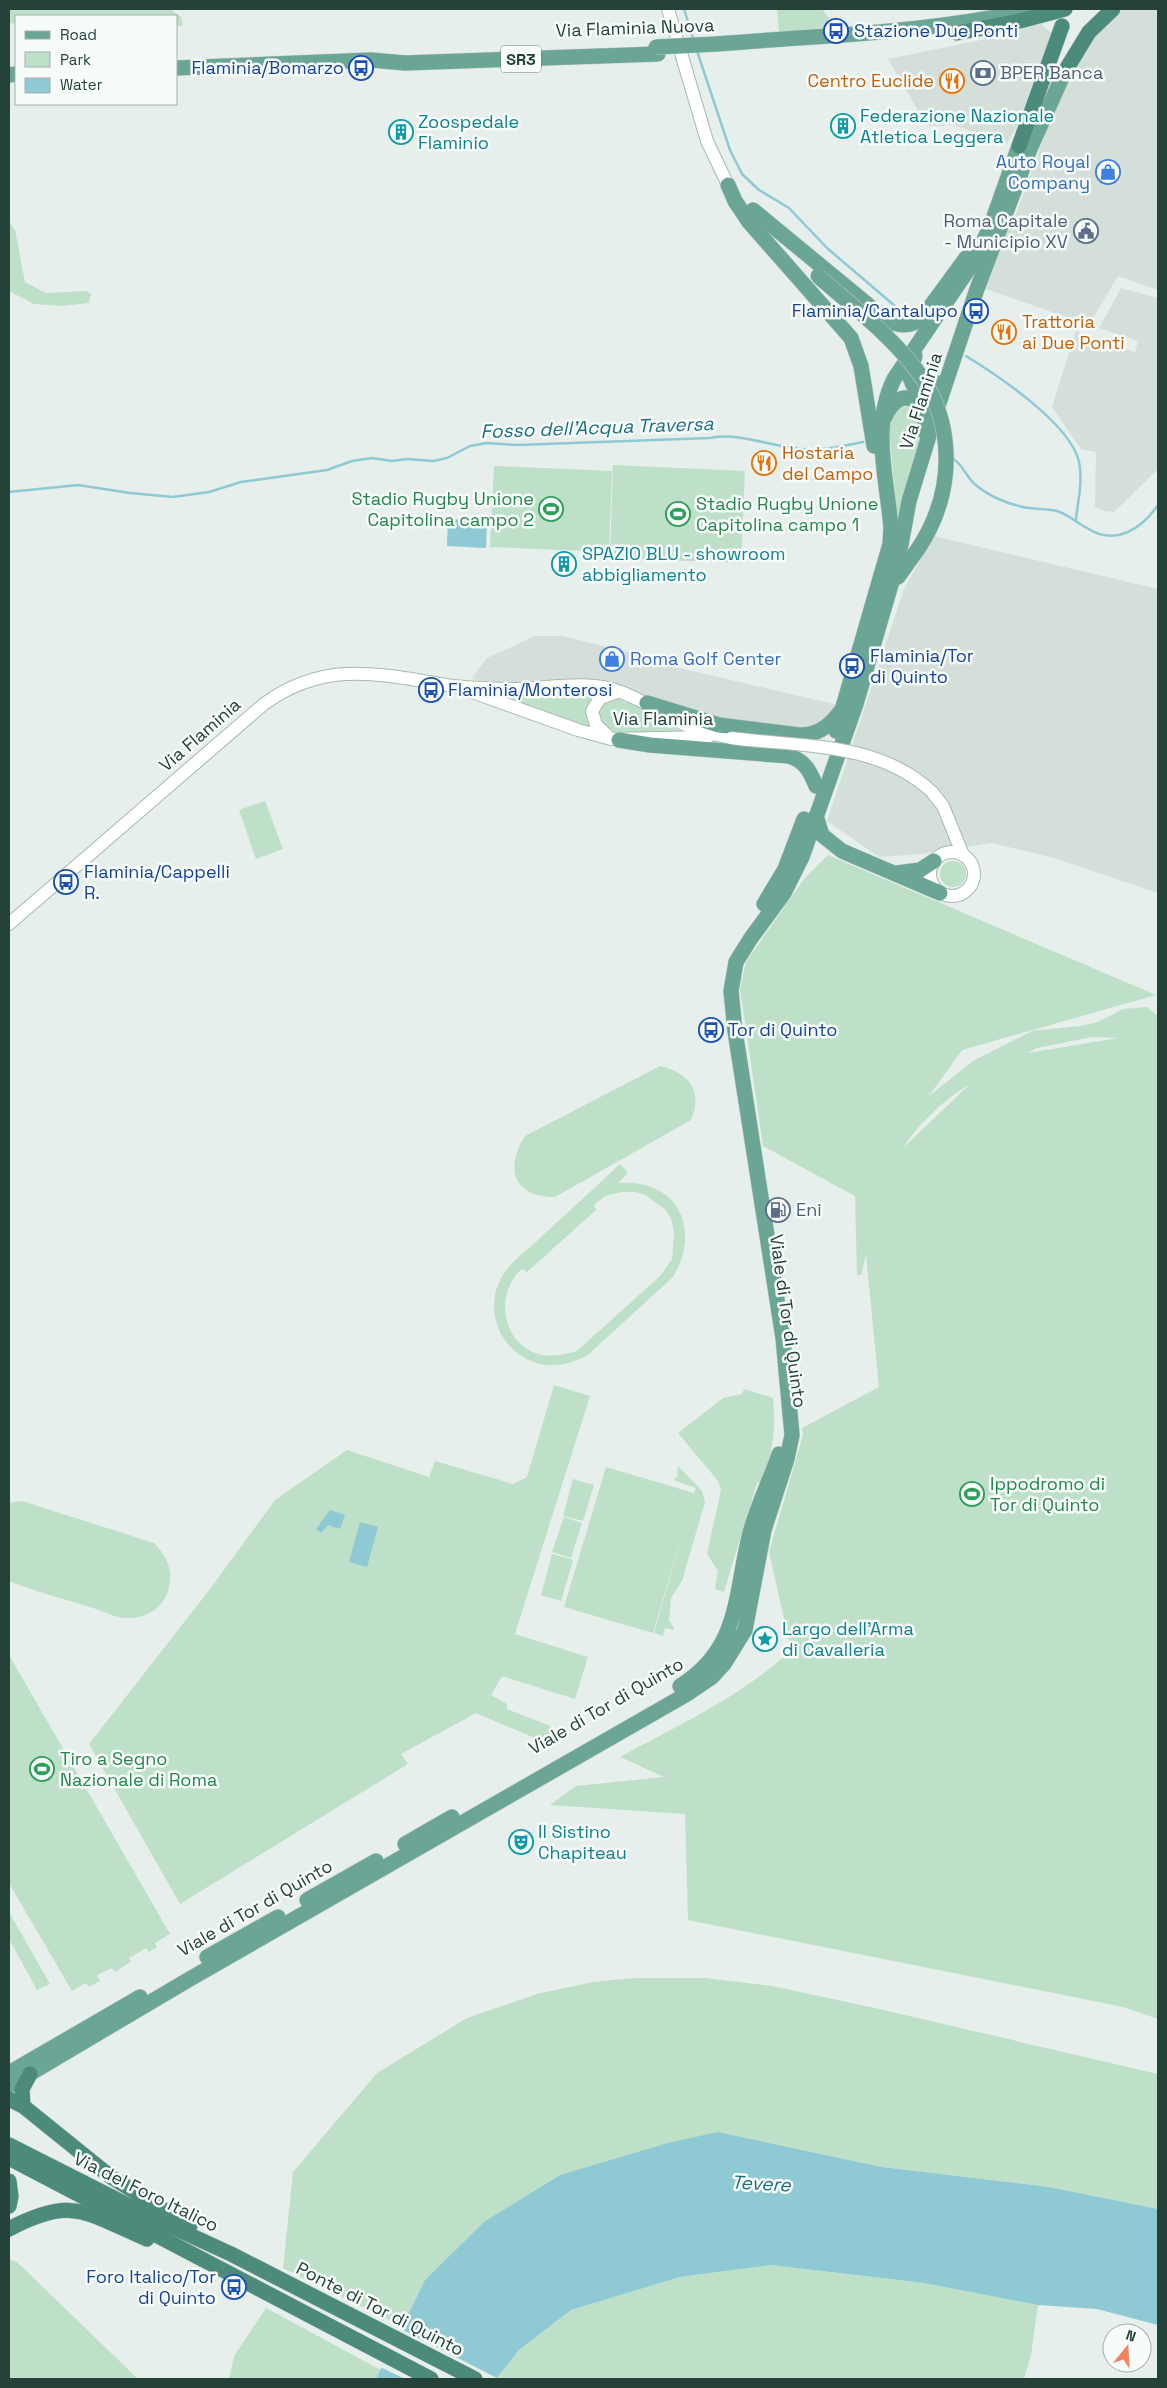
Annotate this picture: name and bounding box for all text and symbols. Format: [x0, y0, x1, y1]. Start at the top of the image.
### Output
street label: Via Flaminia Nuova [555, 13, 715, 42]
legend [15, 15, 178, 105]
bus stop icon: Stazione Due Ponti [823, 18, 849, 44]
place label: Stazione Due Ponti [854, 19, 1018, 42]
text: Road [60, 25, 97, 44]
road number: SR3 [501, 46, 541, 72]
text: Park [60, 50, 91, 69]
bus stop icon: Flaminia/Bomarzo [348, 55, 374, 81]
place label: Flaminia/Bomarzo [191, 56, 344, 79]
bank icon: BPER Banca [970, 60, 996, 86]
place label: BPER Banca [1000, 61, 1103, 84]
restaurant icon: Centro Euclide [939, 68, 965, 94]
place label: Centro Euclide [808, 69, 934, 92]
text: Water [60, 75, 103, 94]
place label: Federazione Nazionale Atletica Leggera [860, 104, 1054, 148]
place label: Zoospedale Flaminio [418, 110, 519, 154]
building icon: Federazione Nazionale Atletica Leggera [830, 113, 856, 139]
building icon: Zoospedale Flaminio [388, 119, 414, 145]
place label: Auto Royal Company [996, 150, 1090, 194]
shop icon: Auto Royal Company [1095, 159, 1121, 185]
place label: Roma Capitale - Municipio XV [944, 209, 1068, 253]
public building icon: Roma Capitale - Municipio XV [1073, 218, 1099, 244]
bus stop icon: Flaminia/Cantalupo [963, 298, 989, 324]
place label: Flaminia/Cantalupo [792, 299, 958, 322]
place label: Trattoria ai Due Ponti [1022, 310, 1125, 354]
restaurant icon: Trattoria ai Due Ponti [991, 319, 1017, 345]
street label: Via Flaminia [894, 349, 947, 452]
water label: Fosso dell'Acqua Traversa [480, 411, 714, 444]
place label: Hostaria del Campo [782, 441, 873, 485]
restaurant icon: Hostaria del Campo [751, 450, 777, 476]
place label: Stadio Rugby Unione Capitolina campo 2 [351, 487, 534, 531]
place label: Stadio Rugby Unione Capitolina campo 1 [696, 492, 879, 536]
sports icon: Stadio Rugby Unione Capitolina campo 2 [538, 496, 564, 522]
sports icon: Stadio Rugby Unione Capitolina campo 1 [665, 501, 691, 527]
place label: SPAZIO BLU - showroom abbigliamento [582, 542, 786, 586]
building icon: SPAZIO BLU - showroom abbigliamento [551, 551, 577, 577]
place label: Flaminia/Tor di Quinto [870, 644, 974, 688]
shop icon: Roma Golf Center [599, 646, 625, 672]
place label: Roma Golf Center [630, 647, 782, 670]
bus stop icon: Flaminia/Tor di Quinto [839, 653, 865, 679]
bus stop icon: Flaminia/Monterosi [418, 677, 444, 703]
place label: Flaminia/Monterosi [448, 678, 612, 701]
street label: Via Flaminia [154, 693, 245, 776]
street label: Via Flaminia [613, 707, 713, 730]
place label: Flaminia/Cappelli R. [84, 860, 230, 904]
bus stop icon: Flaminia/Cappelli R. [53, 869, 79, 895]
bus stop icon: Tor di Quinto [698, 1017, 724, 1043]
place label: Tor di Quinto [728, 1018, 837, 1041]
fuel station icon: Eni [765, 1197, 791, 1223]
place label: Eni [796, 1198, 822, 1221]
street label: Viale di Tor di Quinto [765, 1233, 812, 1409]
place label: Ippodromo di Tor di Quinto [990, 1472, 1105, 1516]
sports icon: Ippodromo di Tor di Quinto [959, 1481, 985, 1507]
place label: Largo dell'Arma di Cavalleria [782, 1617, 914, 1661]
place icon: Largo dell'Arma di Cavalleria [752, 1626, 778, 1652]
street label: Viale di Tor di Quinto [524, 1652, 687, 1759]
place label: Tiro a Segno Nazionale di Roma [60, 1747, 217, 1791]
sports icon: Tiro a Segno Nazionale di Roma [29, 1756, 55, 1782]
place label: Il Sistino Chapiteau [538, 1820, 627, 1864]
theatre icon: Il Sistino Chapiteau [508, 1829, 534, 1855]
street label: Viale di Tor di Quinto [173, 1854, 336, 1961]
street label: Via del Foro Italico [70, 2146, 222, 2237]
water label: Tevere [731, 2169, 792, 2198]
street label: Ponte di Tor di Quinto [293, 2256, 468, 2361]
place label: Foro Italico/Tor di Quinto [86, 2265, 216, 2309]
bus stop icon: Foro Italico/Tor di Quinto [221, 2274, 247, 2300]
north arrow [1102, 2323, 1152, 2373]
text: N [1124, 2326, 1138, 2346]

